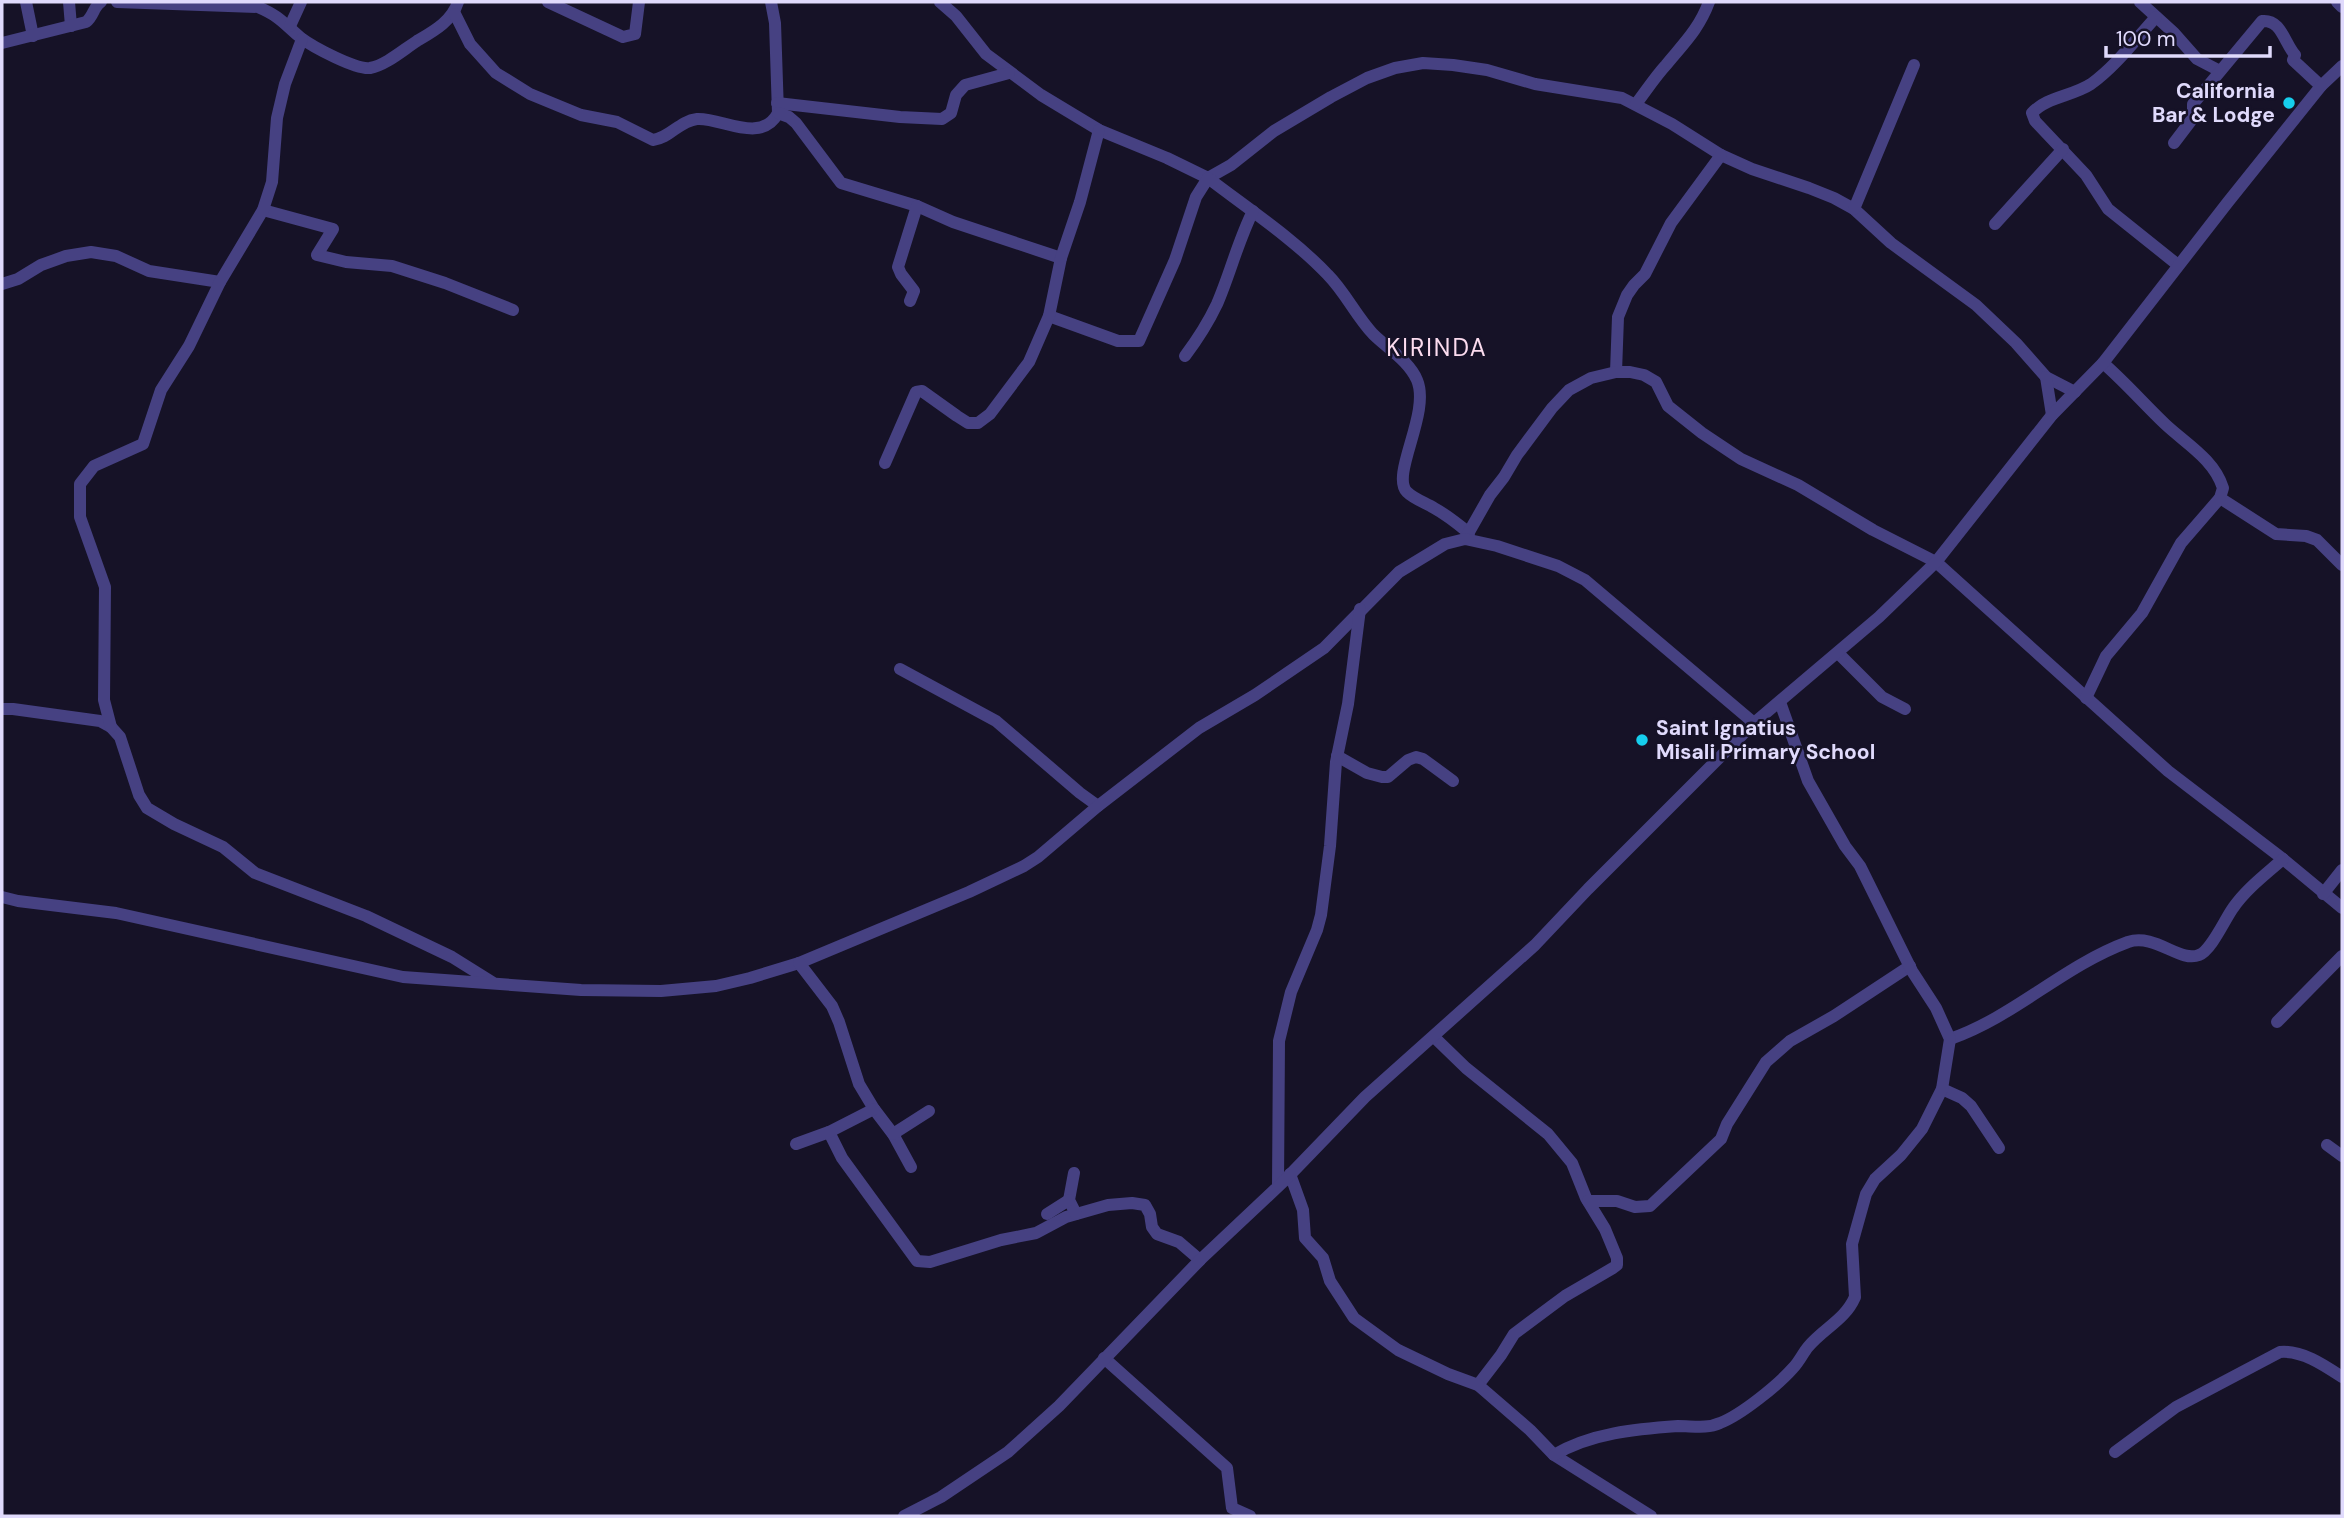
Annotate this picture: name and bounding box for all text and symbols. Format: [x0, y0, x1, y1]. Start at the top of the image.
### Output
scale bar [2106, 14, 2270, 58]
text: 100 m [2116, 25, 2176, 53]
place label: California Bar & Lodge [2152, 77, 2275, 129]
marker: California Bar & Lodge [2281, 95, 2297, 111]
district label: KIRINDA [1386, 332, 1488, 363]
place label: Saint Ignatius Misali Primary School [1656, 714, 1875, 766]
marker: Saint Ignatius Misali Primary School [1634, 732, 1650, 748]

